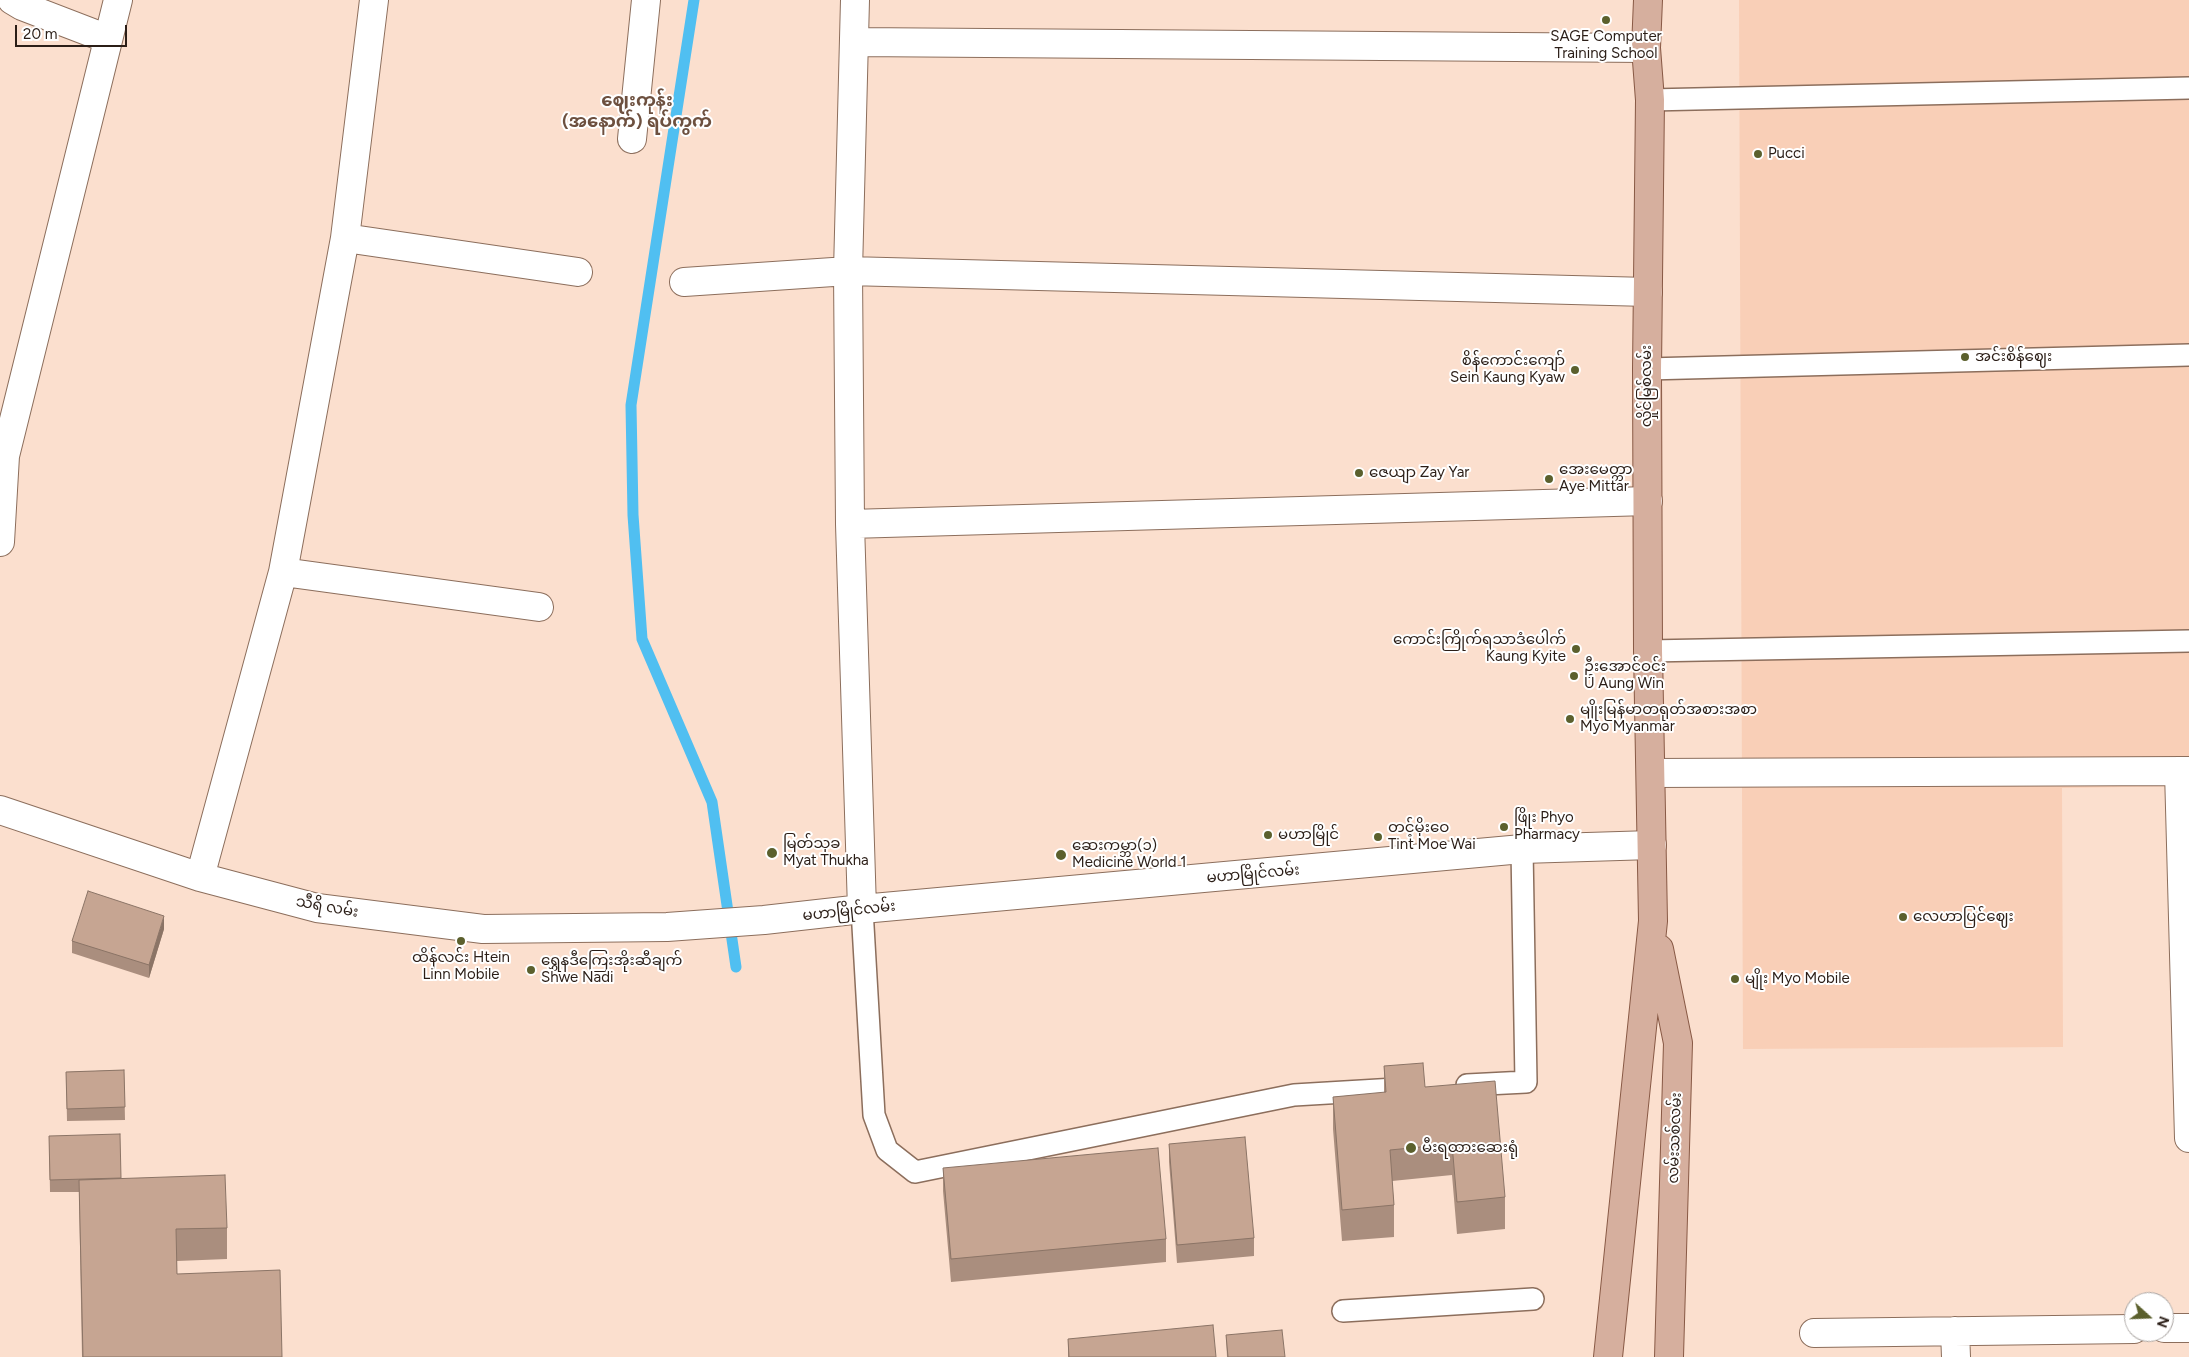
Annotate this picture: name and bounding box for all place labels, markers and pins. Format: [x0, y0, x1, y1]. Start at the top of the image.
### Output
marker: SAGE Computer Training School [1600, 14, 1612, 26]
place label: SAGE Computer Training School [1550, 28, 1662, 63]
place label: Pucci [1768, 145, 1805, 163]
marker: Pucci [1752, 148, 1764, 160]
place label: အင်းစိန်ဈေး [1975, 348, 2052, 366]
marker: အင်းစိန်ဈေး [1959, 351, 1971, 363]
place label: စိန်ကောင်းကျော် Sein Kaung Kyaw [1450, 352, 1565, 387]
marker: စိန်ကောင်းကျော် Sein Kaung Kyaw [1569, 364, 1581, 376]
place label: အေးမေတ္တာ Aye Mittar [1559, 461, 1633, 496]
place label: ဇေယျာ Zay Yar [1369, 464, 1469, 482]
marker: ဇေယျာ Zay Yar [1353, 467, 1365, 479]
marker: အေးမေတ္တာ Aye Mittar [1543, 473, 1555, 485]
place label: ကောင်းကြိုက်ရသာဒံပေါက် Kaung Kyite [1393, 631, 1566, 666]
marker: ကောင်းကြိုက်ရသာဒံပေါက် Kaung Kyite [1570, 643, 1582, 655]
place label: ဦးအောင်ဝင်း U Aung Win [1584, 658, 1666, 693]
marker: ဦးအောင်ဝင်း U Aung Win [1568, 670, 1580, 682]
place label: မျိုးမြန်မာတရုတ်အစားအစာ Myo Myanmar [1580, 701, 1757, 736]
marker: မျိုးမြန်မာတရုတ်အစားအစာ Myo Myanmar [1564, 713, 1576, 725]
place label: ဖြိုး Phyo Pharmacy [1514, 809, 1580, 844]
place label: တင့်မိုးဝေ Tint Moe Wai [1388, 819, 1476, 854]
marker: ဖြိုး Phyo Pharmacy [1498, 821, 1510, 833]
place label: မဟာမြိုင် [1278, 826, 1339, 844]
marker: မဟာမြိုင် [1262, 829, 1274, 841]
marker: တင့်မိုးဝေ Tint Moe Wai [1372, 831, 1384, 843]
place label: မြတ်သုခ Myat Thukha [783, 835, 869, 870]
place label: ဆေးကမ္ဘာ(၁) Medicine World 1 [1072, 837, 1187, 872]
marker: မြတ်သုခ Myat Thukha [765, 846, 779, 860]
marker: ဆေးကမ္ဘာ(၁) Medicine World 1 [1054, 848, 1068, 862]
place label: လေဟာပြင်ဈေး [1913, 908, 2014, 926]
marker: လေဟာပြင်ဈေး [1897, 911, 1909, 923]
marker: ထိန်လင်း Htein Linn Mobile [455, 935, 467, 947]
place label: ထိန်လင်း Htein Linn Mobile [412, 949, 510, 984]
place label: ရွှေနဒီကြေးအိုးဆီချက် Shwe Nadi [541, 952, 682, 987]
marker: ရွှေနဒီကြေးအိုးဆီချက် Shwe Nadi [525, 964, 537, 976]
place label: မျိုး Myo Mobile [1745, 970, 1850, 988]
marker: မျိုး Myo Mobile [1729, 973, 1741, 985]
place label: မီးရထားဆေးရုံ [1422, 1139, 1518, 1157]
marker: မီးရထားဆေးရုံ [1404, 1141, 1418, 1155]

